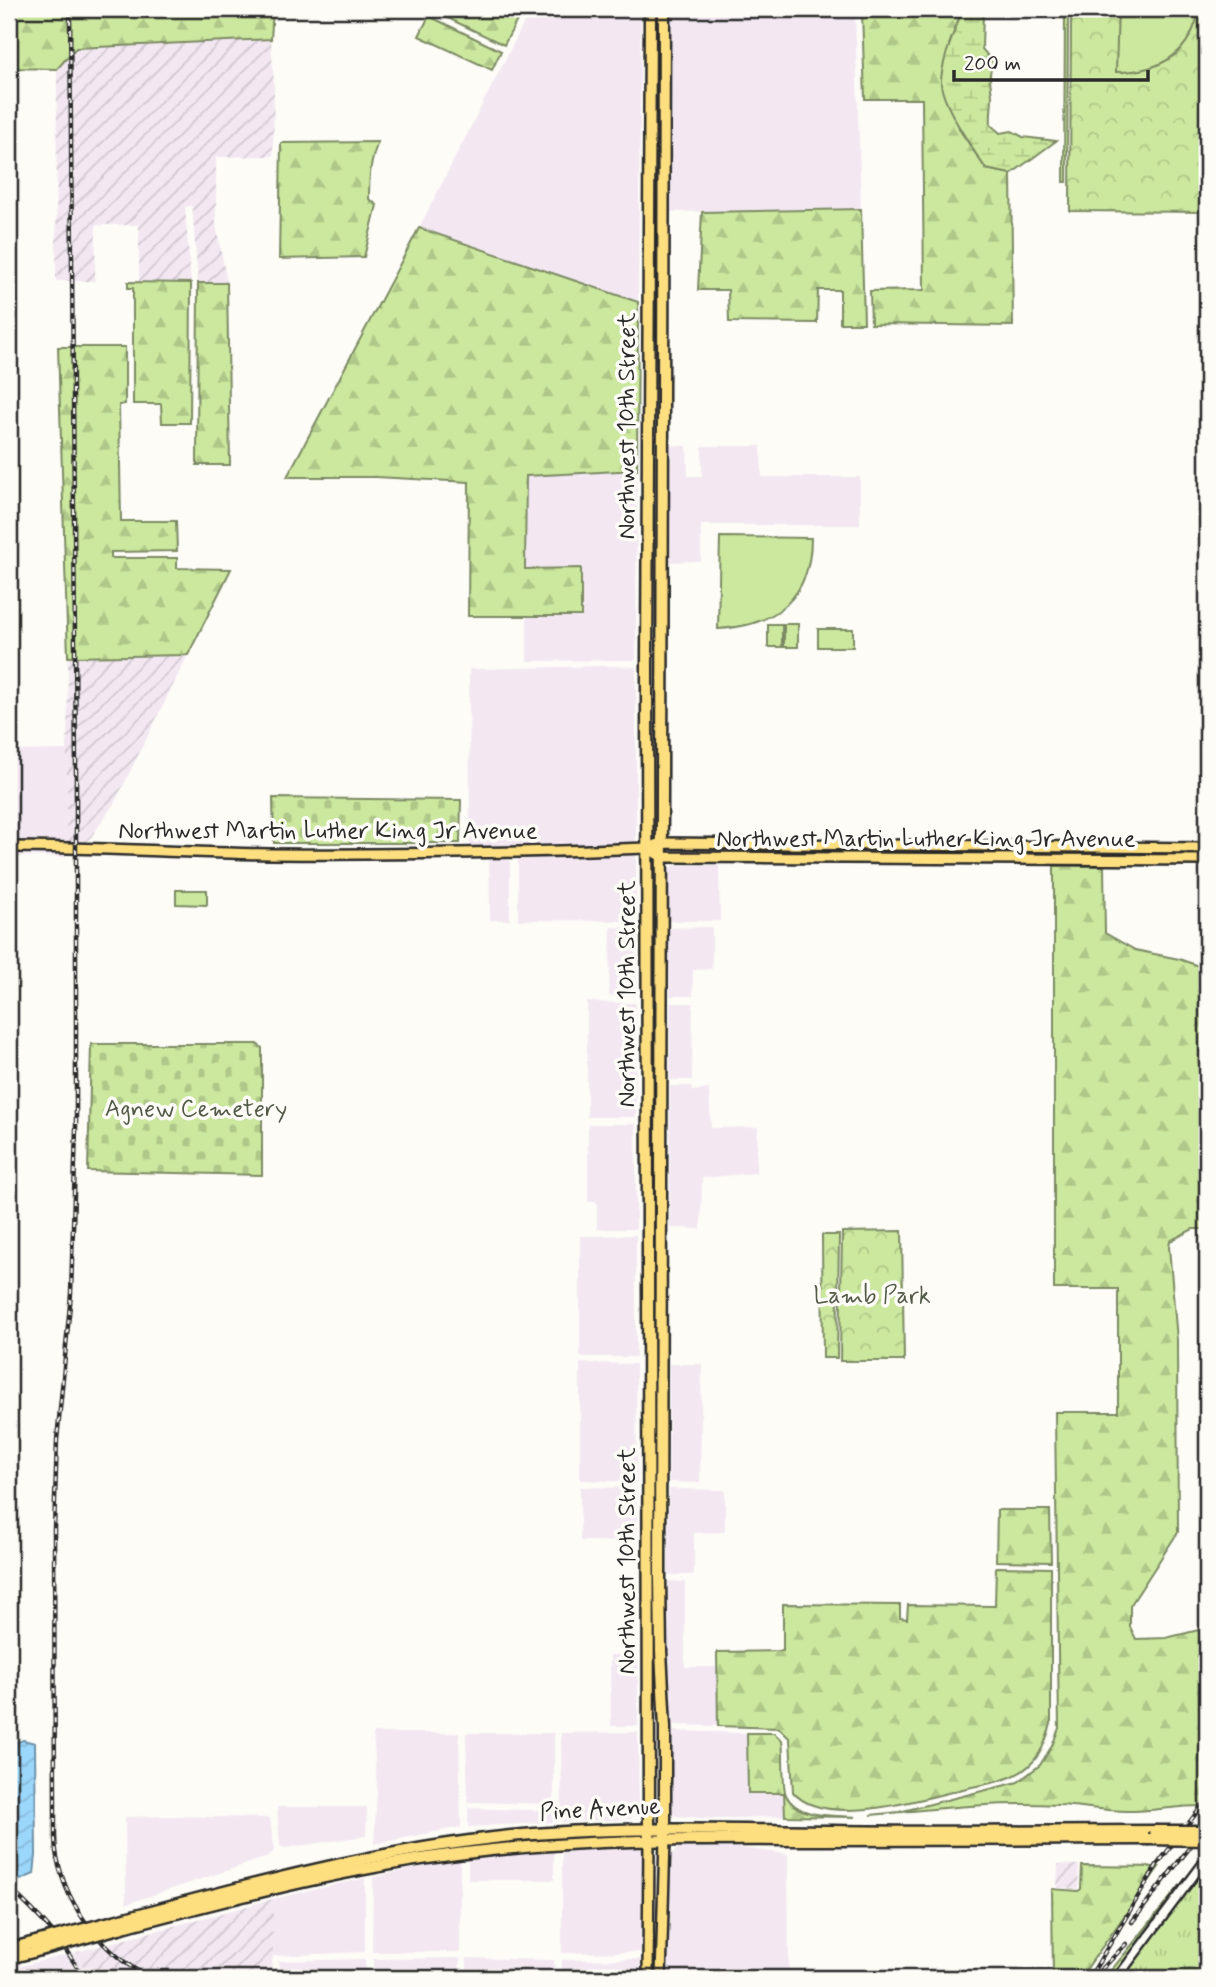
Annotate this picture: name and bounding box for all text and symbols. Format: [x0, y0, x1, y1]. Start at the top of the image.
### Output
scale bar [954, 38, 1148, 82]
text: 200 m [964, 50, 1021, 78]
street label: Northwest 10th Street [612, 312, 643, 540]
street label: Northwest Martin Luther King Jr Avenue [118, 816, 538, 847]
street label: Northwest Martin Luther King Jr Avenue [716, 824, 1136, 855]
street label: Northwest 10th Street [612, 880, 643, 1108]
park label: Agnew Cemetery [105, 1094, 287, 1125]
park label: Lamb Park [813, 1281, 931, 1312]
street label: Northwest 10th Street [612, 1447, 643, 1675]
street label: Pine Avenue [539, 1791, 661, 1829]

